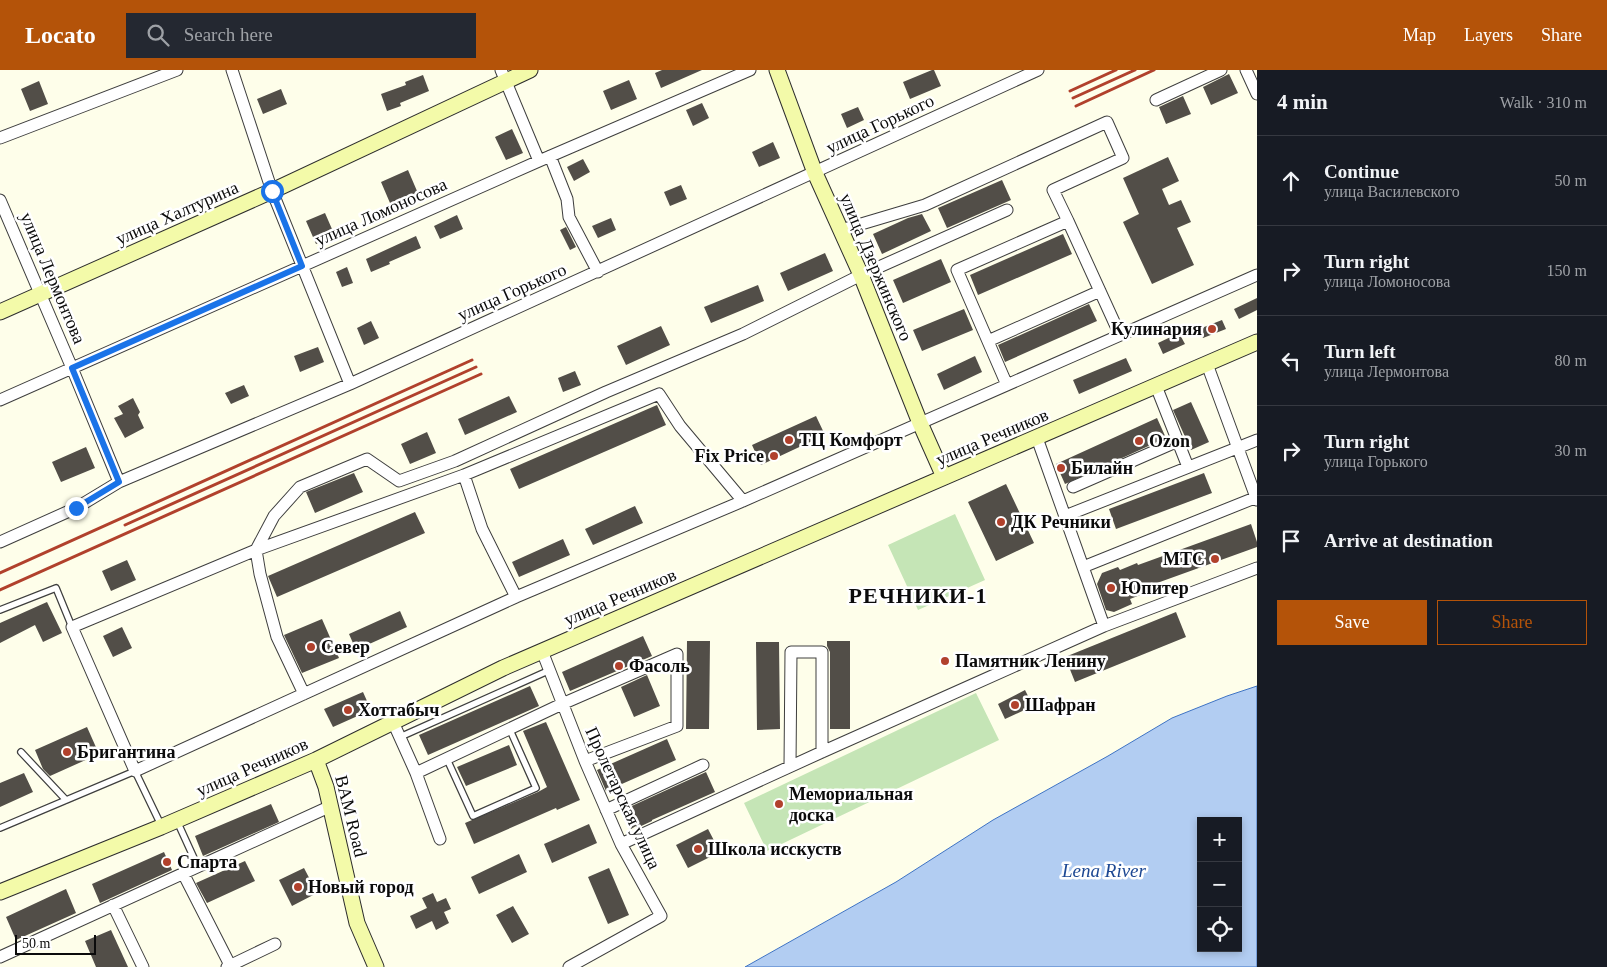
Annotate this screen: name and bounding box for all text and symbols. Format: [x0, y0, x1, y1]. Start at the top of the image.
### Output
search box [126, 13, 476, 58]
icon: search [144, 21, 172, 49]
text: Locato [25, 22, 96, 48]
text: Search here [184, 24, 273, 45]
text: Map [1403, 25, 1436, 45]
text: Layers [1464, 25, 1513, 45]
text: Share [1541, 25, 1582, 45]
street label: улица Горького [823, 90, 937, 158]
text: 4 min [1277, 90, 1328, 114]
text: Walk · 310 m [1500, 94, 1587, 111]
text: Continue [1324, 161, 1399, 182]
icon: ahead [1277, 167, 1305, 195]
text: 50 m [1555, 172, 1587, 189]
street label: улица Ломоносова [312, 174, 450, 250]
street label: улица Халтурина [113, 177, 241, 249]
route start [261, 180, 284, 203]
text: улица Василевского [1324, 183, 1460, 200]
street label: улица Дзержинского [836, 190, 916, 344]
street label: улица Лермонтова [16, 209, 90, 347]
text: Turn right [1324, 251, 1409, 272]
icon: right [1277, 257, 1305, 285]
street label: улица Горького [455, 259, 569, 325]
text: 150 m [1547, 262, 1587, 279]
text: улица Ломоносова [1324, 273, 1450, 290]
place label: Кулинария [1111, 319, 1202, 339]
marker: Кулинария [1206, 323, 1218, 335]
text: Turn left [1324, 341, 1396, 362]
icon: left [1277, 347, 1305, 375]
text: 80 m [1555, 352, 1587, 369]
text: улица Лермонтова [1324, 363, 1449, 380]
street label: улица Речников [933, 404, 1051, 470]
place label: ТЦ Комфорт [799, 430, 903, 450]
place label: Ozon [1149, 431, 1190, 451]
text: Turn right [1324, 431, 1409, 452]
marker: ТЦ Комфорт [783, 434, 795, 446]
marker: Ozon [1133, 435, 1145, 447]
icon: right [1277, 437, 1305, 465]
text: 30 m [1555, 442, 1587, 459]
place label: Fix Price [695, 446, 764, 466]
marker: Fix Price [768, 450, 780, 462]
text: улица Горького [1324, 453, 1428, 470]
place label: Билайн [1071, 458, 1133, 478]
marker: Билайн [1055, 462, 1067, 474]
route end [65, 497, 88, 520]
place label: ДК Речники [1011, 512, 1111, 532]
marker: ДК Речники [995, 516, 1007, 528]
icon: arrive [1277, 527, 1305, 555]
text: Arrive at destination [1324, 530, 1493, 551]
place label: МТС [1163, 549, 1205, 569]
marker: МТС [1209, 553, 1221, 565]
street label: улица Речников [561, 564, 679, 630]
place label: Юпитер [1121, 578, 1189, 598]
marker: Юпитер [1105, 582, 1117, 594]
district label: РЕЧНИКИ-1 [849, 583, 987, 608]
button: Save [1277, 600, 1427, 645]
button: Share [1437, 600, 1587, 645]
place label: Север [321, 637, 370, 657]
marker: Север [305, 641, 317, 653]
place label: Памятник Ленину [955, 651, 1106, 671]
marker: Памятник Ленину [939, 655, 951, 667]
place label: Фасоль [629, 656, 690, 676]
marker: Фасоль [613, 660, 625, 672]
place label: Шафран [1025, 695, 1096, 715]
marker: Шафран [1009, 699, 1021, 711]
place label: Хоттабыч [358, 700, 439, 720]
marker: Хоттабыч [342, 704, 354, 716]
street label: Пролетарская улица [581, 724, 665, 872]
street label: улица Речников [193, 733, 311, 801]
place label: Бригантина [77, 742, 175, 762]
marker: Бригантина [61, 746, 73, 758]
street label: BAM Road [331, 773, 371, 859]
place label: Мемориальная доска [789, 784, 913, 825]
marker: Мемориальная доска [773, 798, 785, 810]
map controls [1197, 817, 1242, 952]
button: + [1197, 817, 1242, 862]
place label: Школа исскуств [708, 839, 842, 859]
marker: Школа исскуств [692, 843, 704, 855]
place label: Спарта [177, 852, 237, 872]
marker: Спарта [161, 856, 173, 868]
water label: Lena River [1061, 860, 1147, 881]
button: − [1197, 862, 1242, 907]
place label: Новый город [308, 877, 414, 897]
marker: Новый город [292, 881, 304, 893]
button: locate [1197, 907, 1242, 952]
scale bar [15, 932, 96, 955]
text: 50 m [22, 936, 50, 951]

